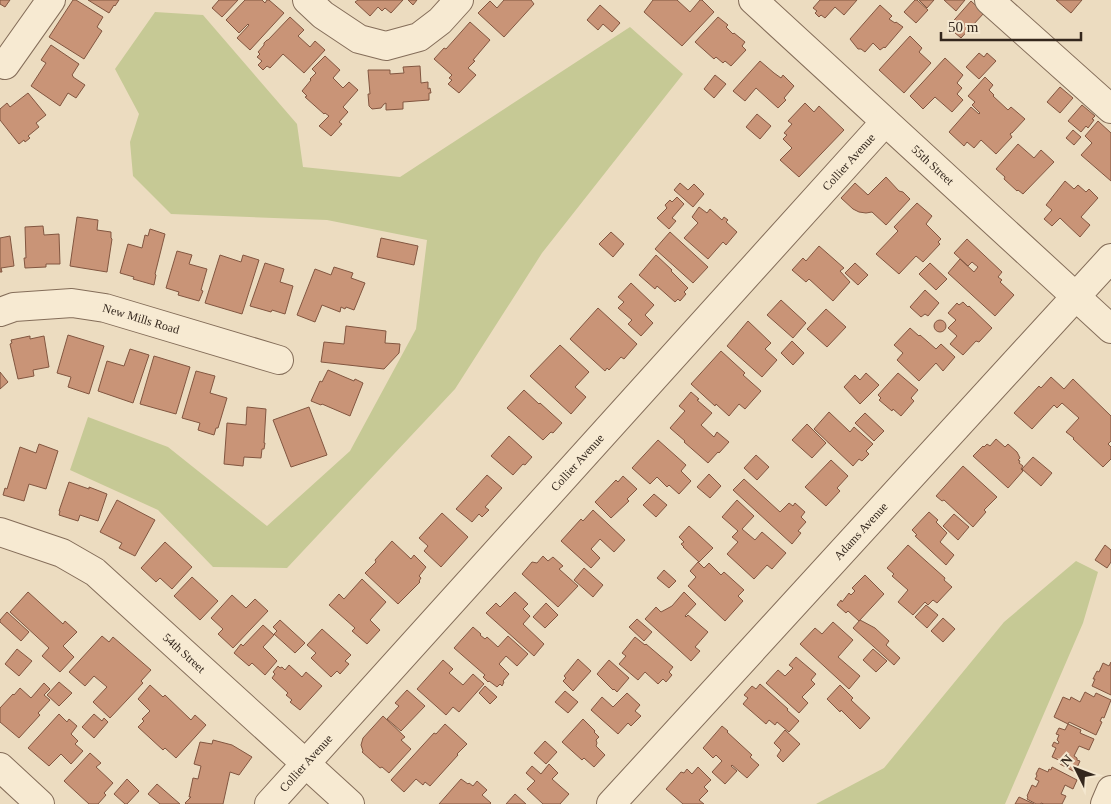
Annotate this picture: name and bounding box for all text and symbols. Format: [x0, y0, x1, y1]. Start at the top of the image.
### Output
scale bar [941, 10, 1081, 42]
text: 50 m [948, 19, 979, 35]
street label: Collier Avenue [819, 131, 878, 194]
street label: 55th Street [909, 142, 957, 188]
street label: New Mills Road [101, 301, 181, 337]
street label: Collier Avenue [548, 431, 607, 494]
street label: Adams Avenue [831, 500, 891, 563]
street label: 54th Street [160, 630, 209, 676]
street label: Collier Avenue [276, 732, 335, 795]
north arrow [1051, 744, 1101, 794]
text: N [1058, 752, 1076, 769]

